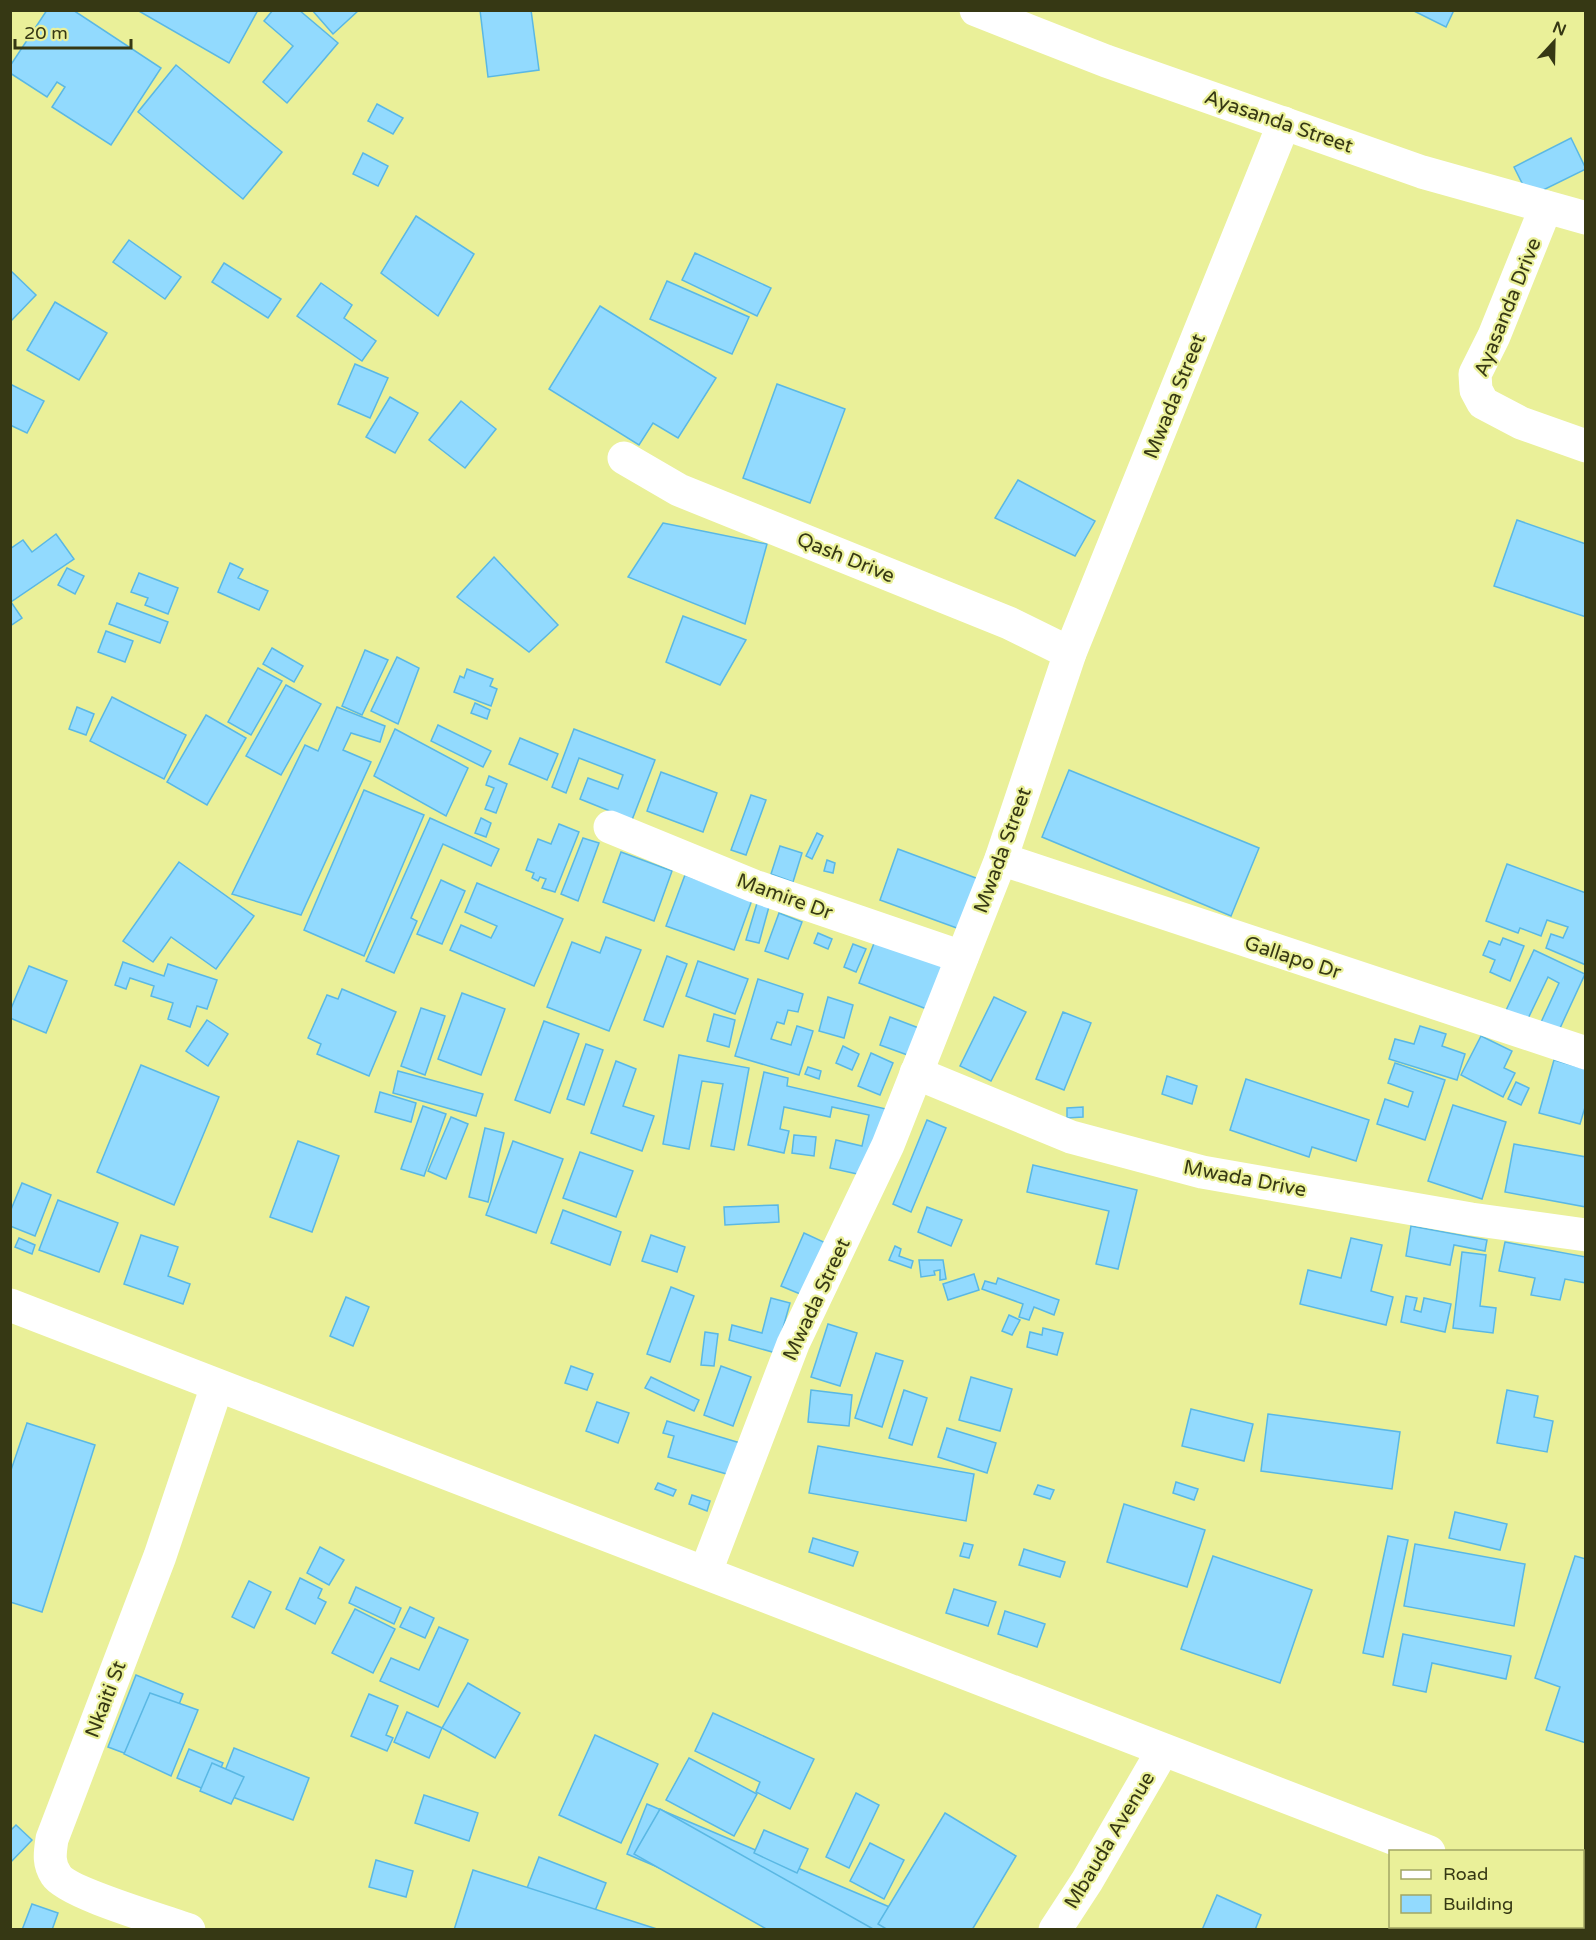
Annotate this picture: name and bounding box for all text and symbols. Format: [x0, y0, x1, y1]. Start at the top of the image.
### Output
scale bar [15, 12, 130, 50]
north arrow [1524, 12, 1584, 72]
text: N [1550, 17, 1569, 41]
text: 20 m [24, 22, 68, 44]
street label: Ayasanda Street [1201, 85, 1356, 159]
street label: Ayasanda Drive [1469, 235, 1547, 380]
street label: Mwada Street [1139, 330, 1211, 462]
street label: Qash Drive [793, 527, 898, 588]
street label: Mwada Street [969, 784, 1037, 917]
street label: Mamire Dr [733, 869, 836, 925]
street label: Gallapo Dr [1241, 931, 1344, 985]
street label: Mwada Drive [1181, 1155, 1308, 1203]
street label: Mwada Street [778, 1234, 856, 1364]
street label: Nkaiti St [80, 1657, 132, 1741]
street label: Mbauda Avenue [1059, 1768, 1160, 1913]
legend [1389, 1850, 1584, 1928]
text: Road [1443, 1863, 1488, 1885]
text: Building [1443, 1893, 1513, 1915]

